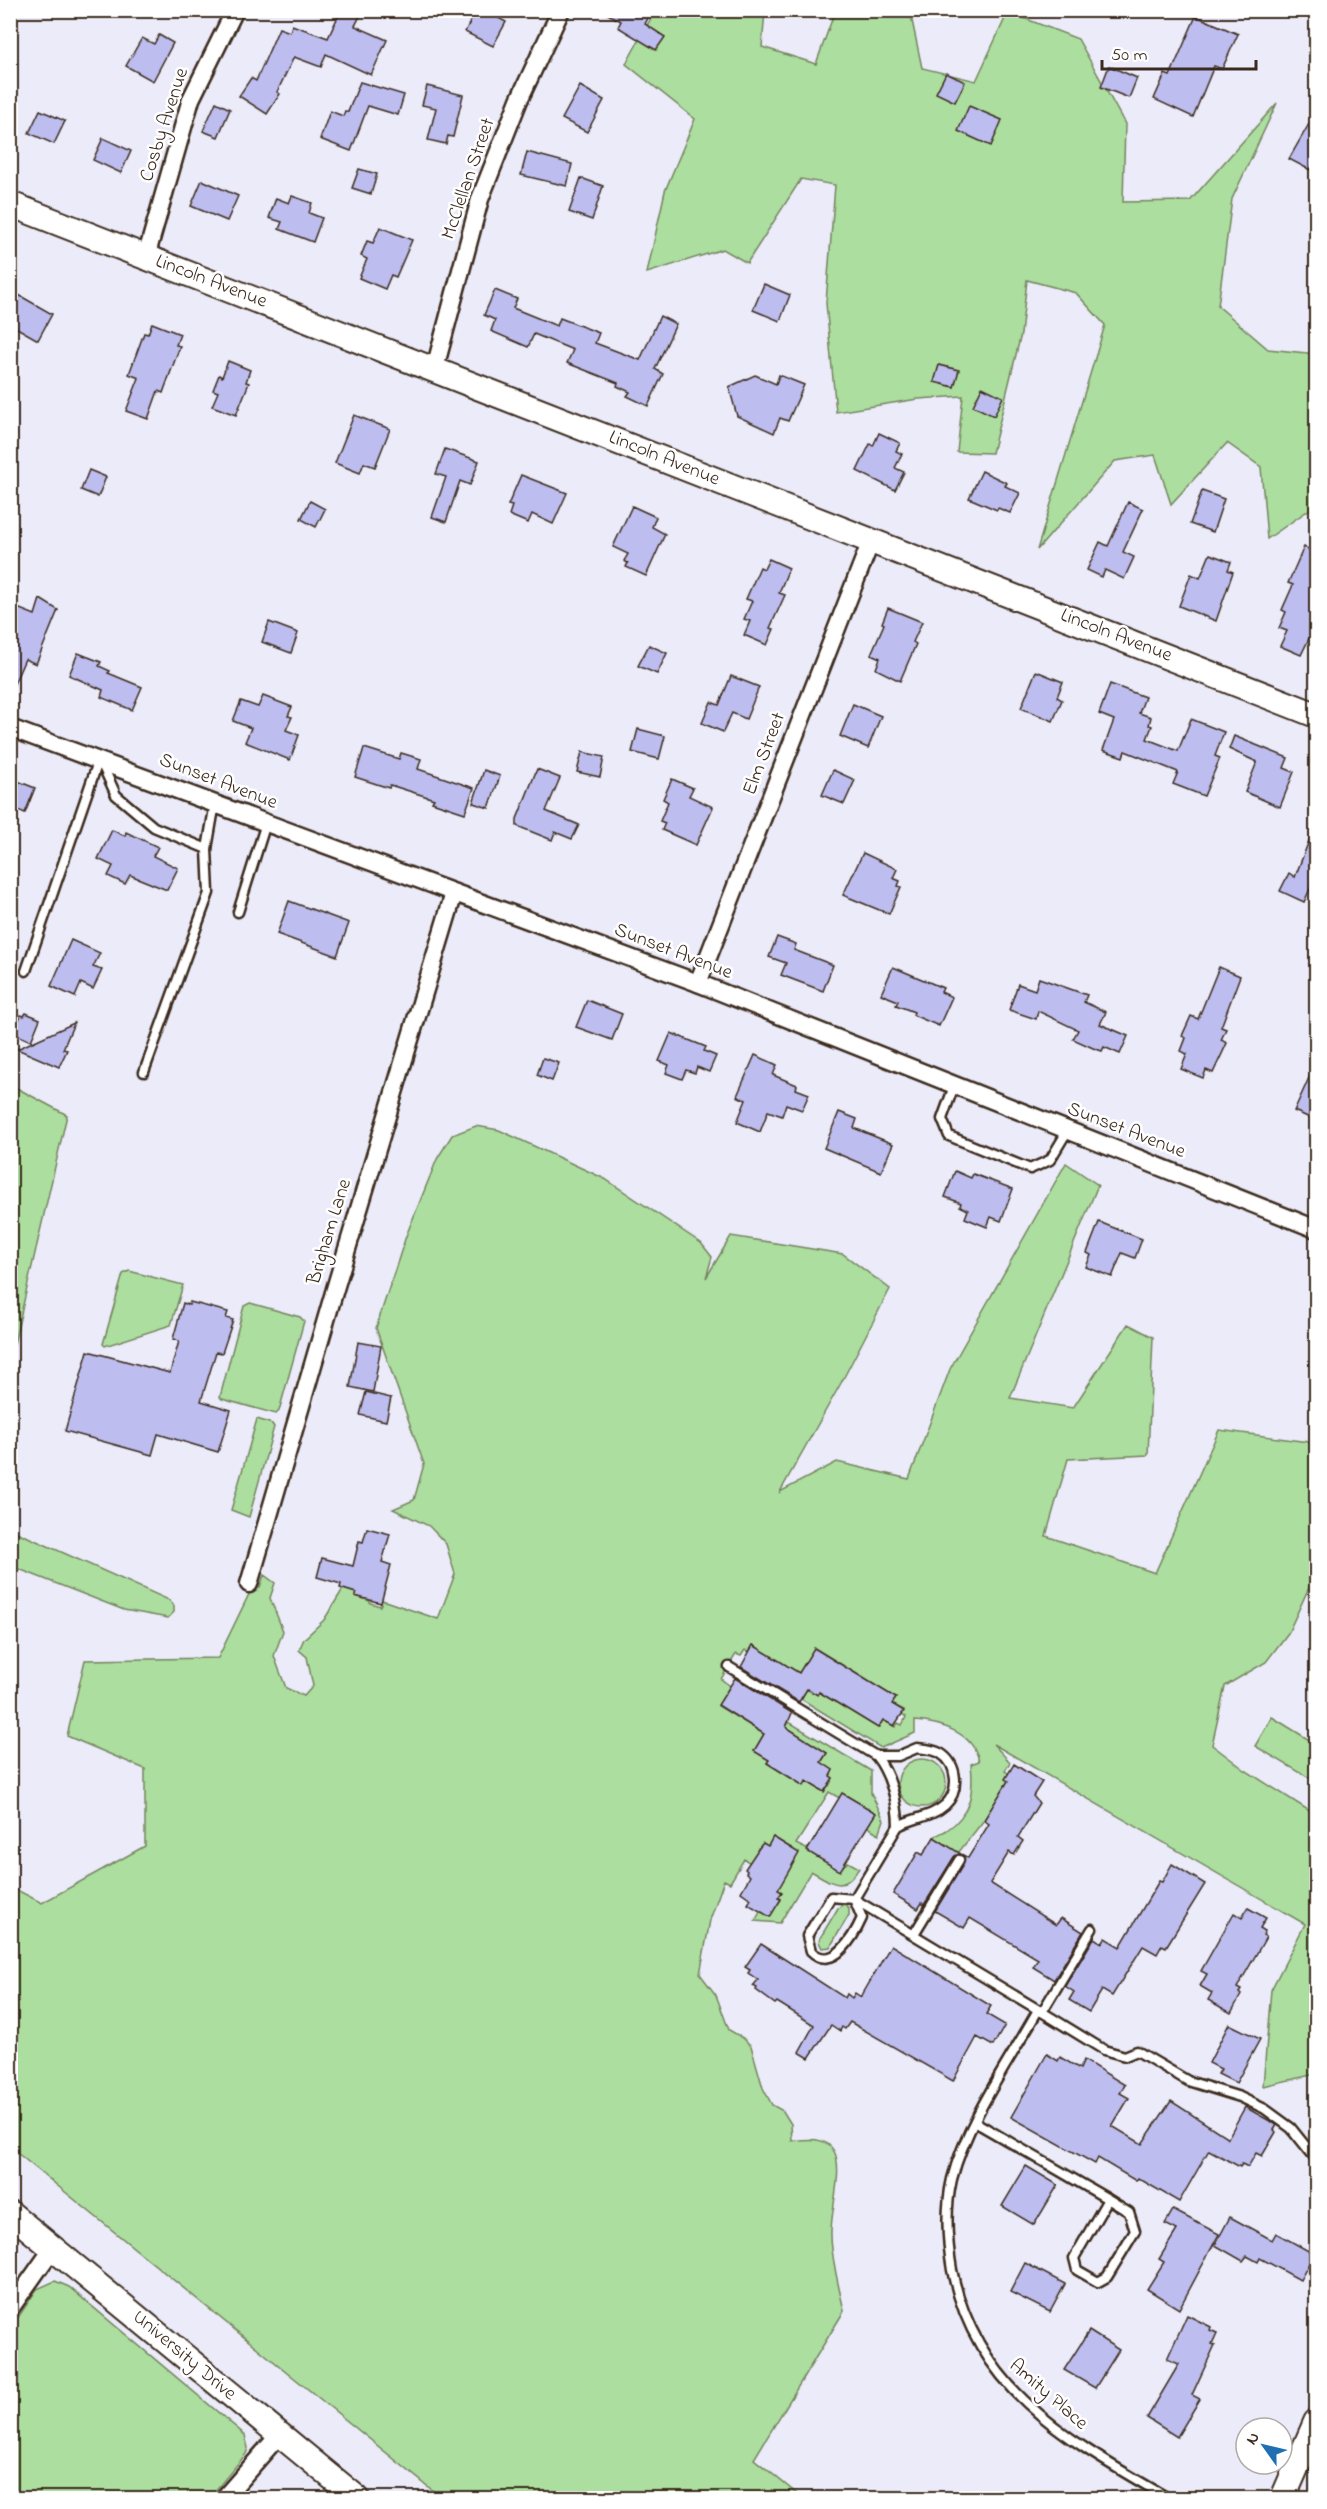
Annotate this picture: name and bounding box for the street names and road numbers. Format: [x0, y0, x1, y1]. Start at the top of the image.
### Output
street label: Cosby Avenue [133, 64, 197, 186]
street label: McClellan Street [435, 114, 503, 244]
street label: Lincoln Avenue [151, 247, 271, 317]
street label: Lincoln Avenue [604, 424, 724, 494]
street label: Lincoln Avenue [1056, 601, 1176, 671]
street label: Elm Street [736, 708, 794, 800]
street label: Sunset Avenue [155, 746, 281, 818]
street label: Sunset Avenue [610, 916, 736, 988]
street label: Sunset Avenue [1063, 1095, 1189, 1167]
street label: Brigham Lane [300, 1175, 361, 1290]
street label: University Drive [126, 2304, 242, 2408]
street label: Amity Place [1002, 2352, 1094, 2438]

